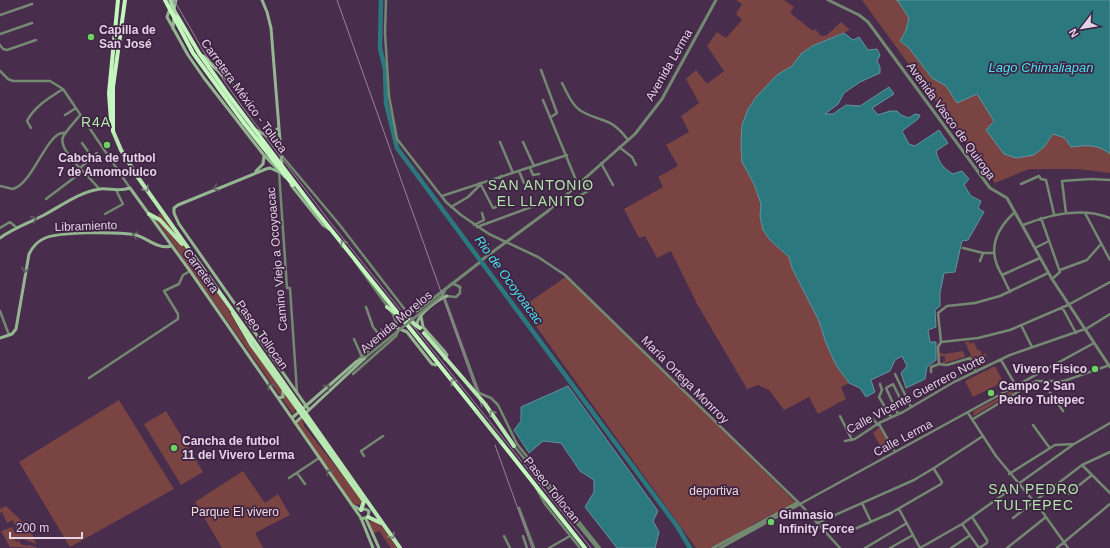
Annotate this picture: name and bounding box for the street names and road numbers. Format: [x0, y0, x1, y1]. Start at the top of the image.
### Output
street label: Avenida Lerma [643, 26, 695, 103]
street label: Carretera México - Toluca [198, 36, 290, 156]
street label: Avenida Vasco de Quiroga [904, 60, 998, 183]
street label: Camino Viejo a Ocoyoacac [264, 186, 290, 332]
street label: Libramiento [54, 218, 118, 234]
street label: Carretera [180, 246, 222, 296]
street label: Avenida Morelos [357, 288, 435, 356]
street label: Paseo Tollocan [233, 298, 291, 372]
street label: María Ortega Monrroy [638, 333, 732, 427]
street label: Calle VIcente Guerrero Norte [844, 351, 988, 437]
street label: Calle Lerma [871, 416, 935, 459]
street label: Paseo Tollocan [521, 454, 583, 526]

